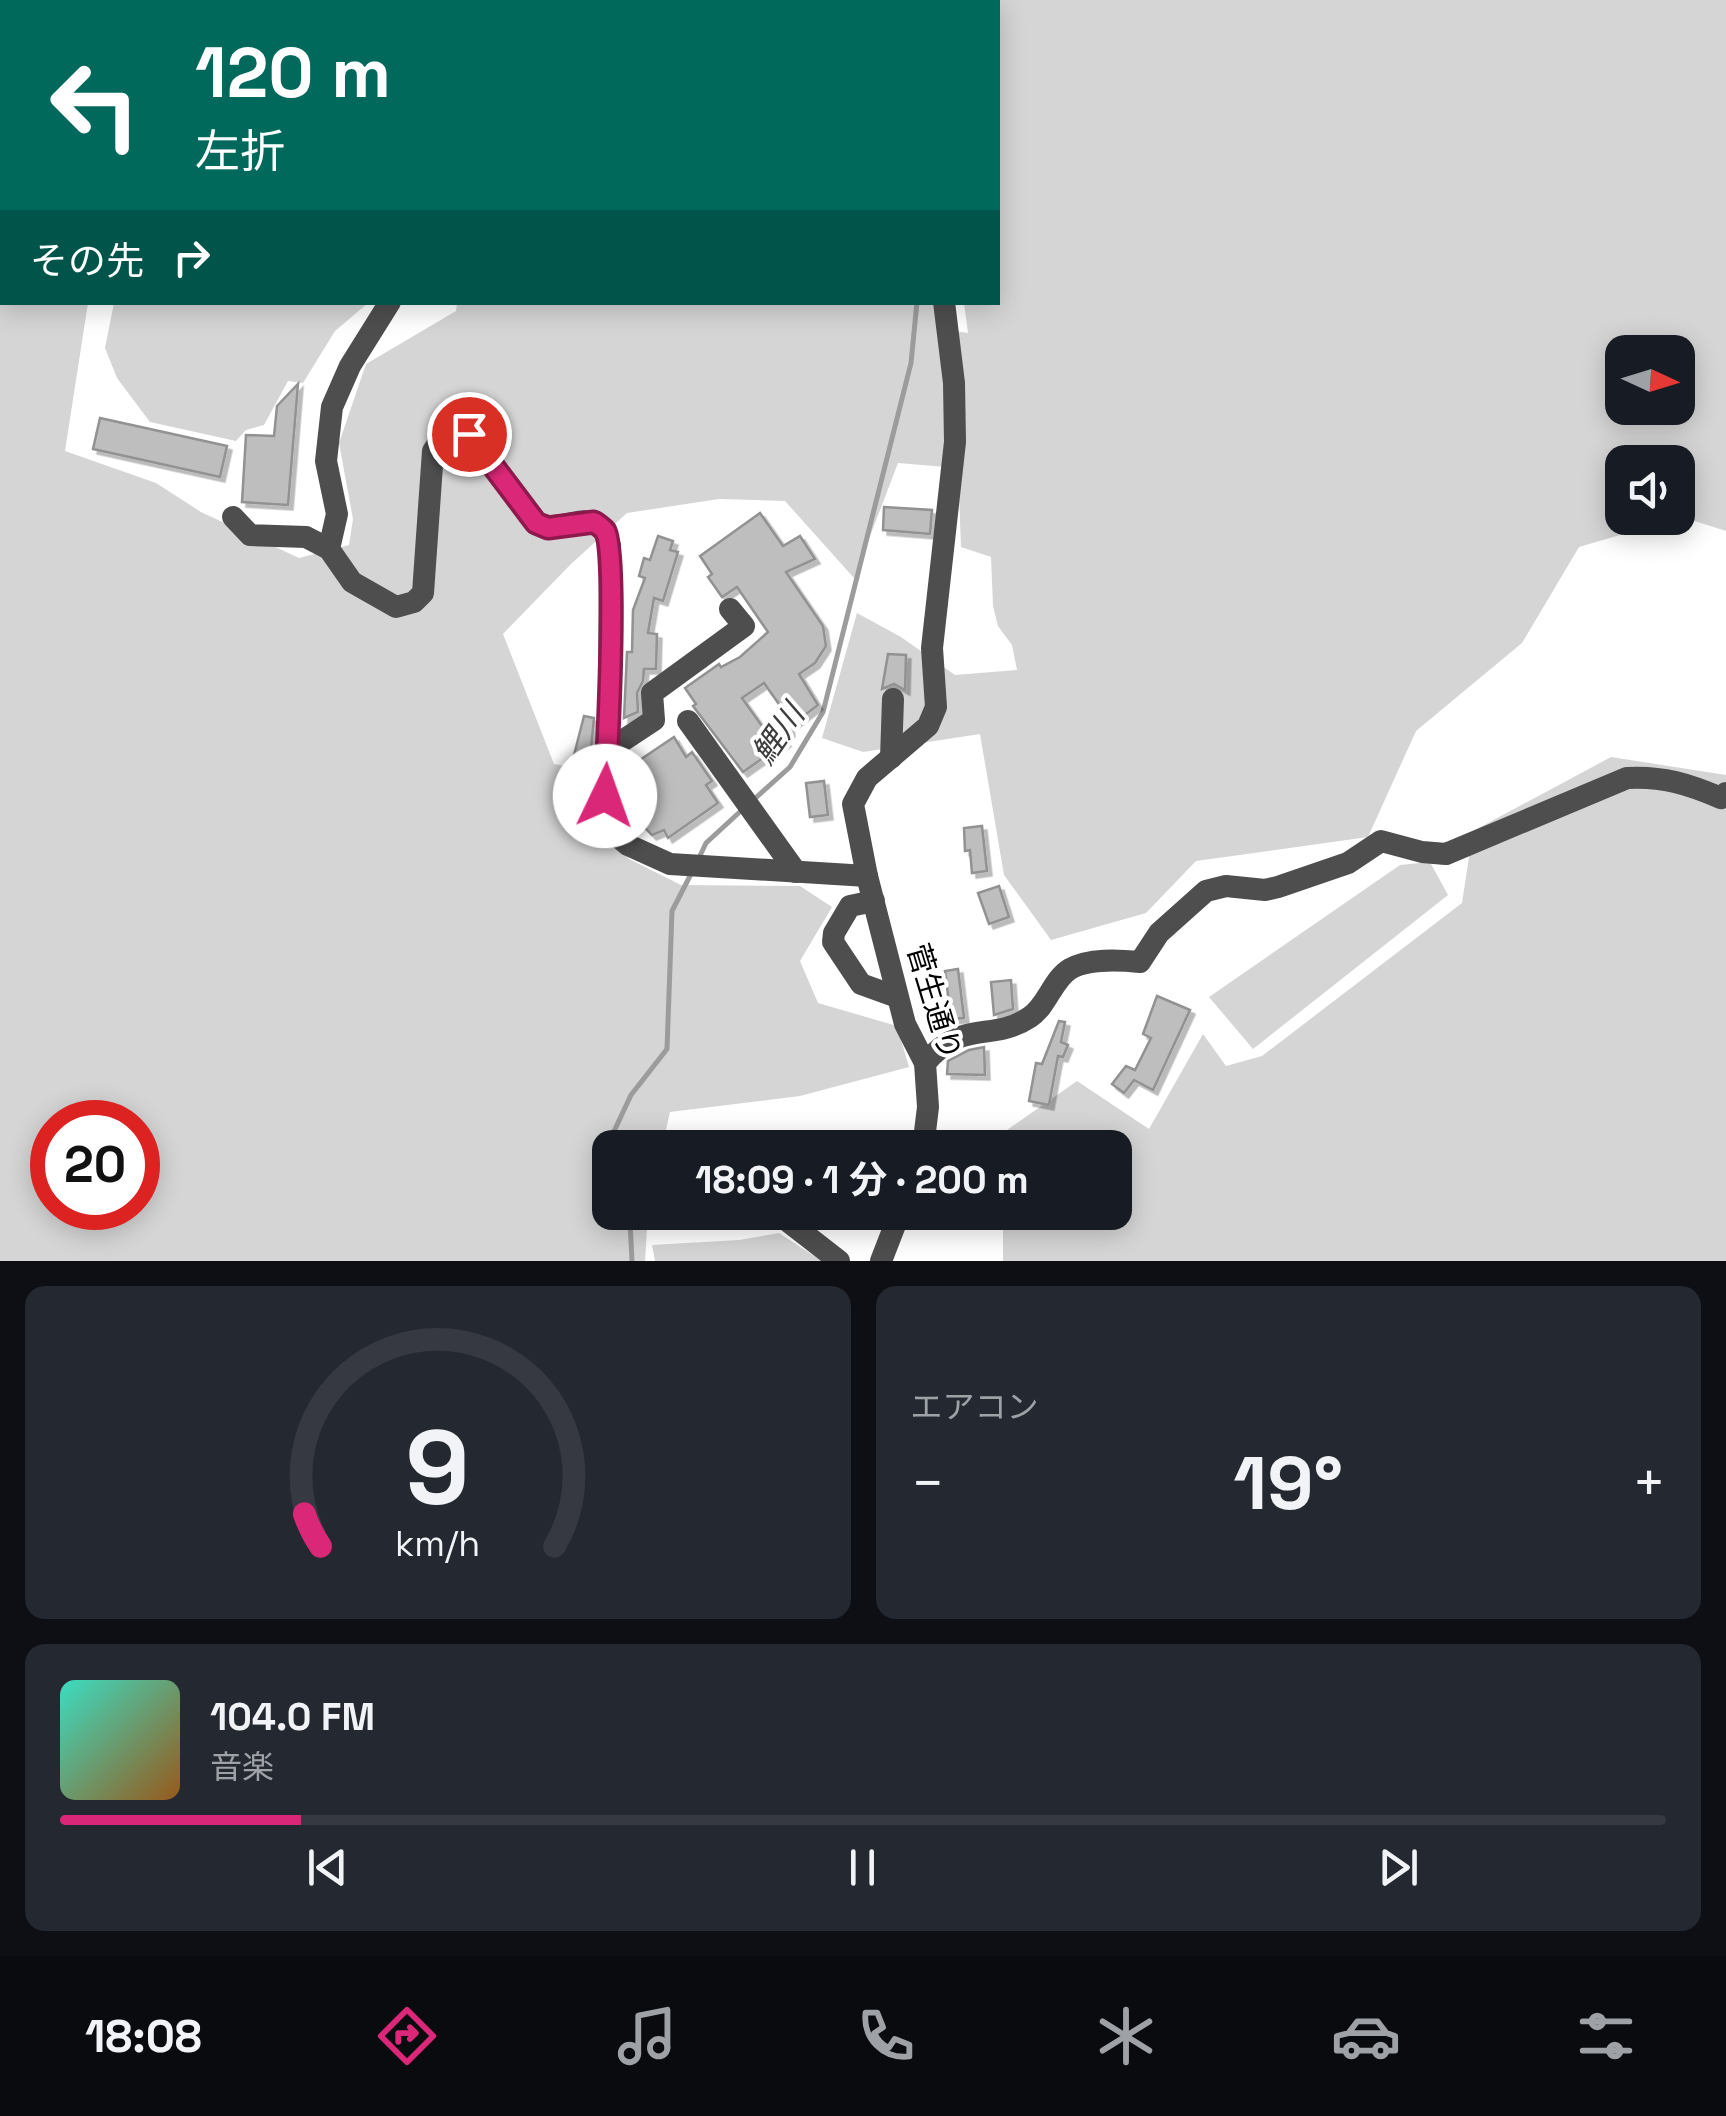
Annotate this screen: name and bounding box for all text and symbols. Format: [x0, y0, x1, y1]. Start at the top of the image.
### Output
text: 120 m [195, 28, 391, 117]
icon: left [30, 40, 160, 170]
text: 左折 [195, 123, 285, 180]
icon: right [164, 230, 219, 285]
text: その先 [30, 237, 144, 285]
north arrow [1605, 335, 1695, 425]
map controls [1605, 335, 1695, 535]
pin [427, 392, 512, 477]
icon: arrive [442, 407, 497, 462]
button: sound [1605, 445, 1695, 535]
water label: 鯉川 [743, 694, 814, 772]
position arrow [553, 744, 657, 848]
street label: 菅生通り [898, 939, 971, 1065]
speed limit sign: 20 [30, 1100, 160, 1230]
text: 18:09 · 1 分 · 200 m [695, 1156, 1029, 1204]
text: エアコン [911, 1387, 1039, 1427]
text: 9 [406, 1402, 470, 1534]
text: 19° [1233, 1435, 1343, 1531]
text: − [911, 1448, 945, 1518]
text: + [1632, 1448, 1666, 1518]
text: km/h [395, 1521, 480, 1566]
text: 104.0 FM [210, 1693, 375, 1741]
text: 音楽 [210, 1747, 274, 1787]
icon: previous [300, 1840, 355, 1895]
icon: pause [835, 1840, 890, 1895]
icon: next [1371, 1840, 1426, 1895]
icon: directions [372, 2001, 442, 2071]
icon: music [612, 2001, 682, 2071]
icon: phone [851, 2001, 921, 2071]
icon: climate [1091, 2001, 1161, 2071]
icon: car [1331, 2001, 1401, 2071]
icon: filters [1571, 2001, 1641, 2071]
text: 18:08 [85, 2008, 202, 2065]

